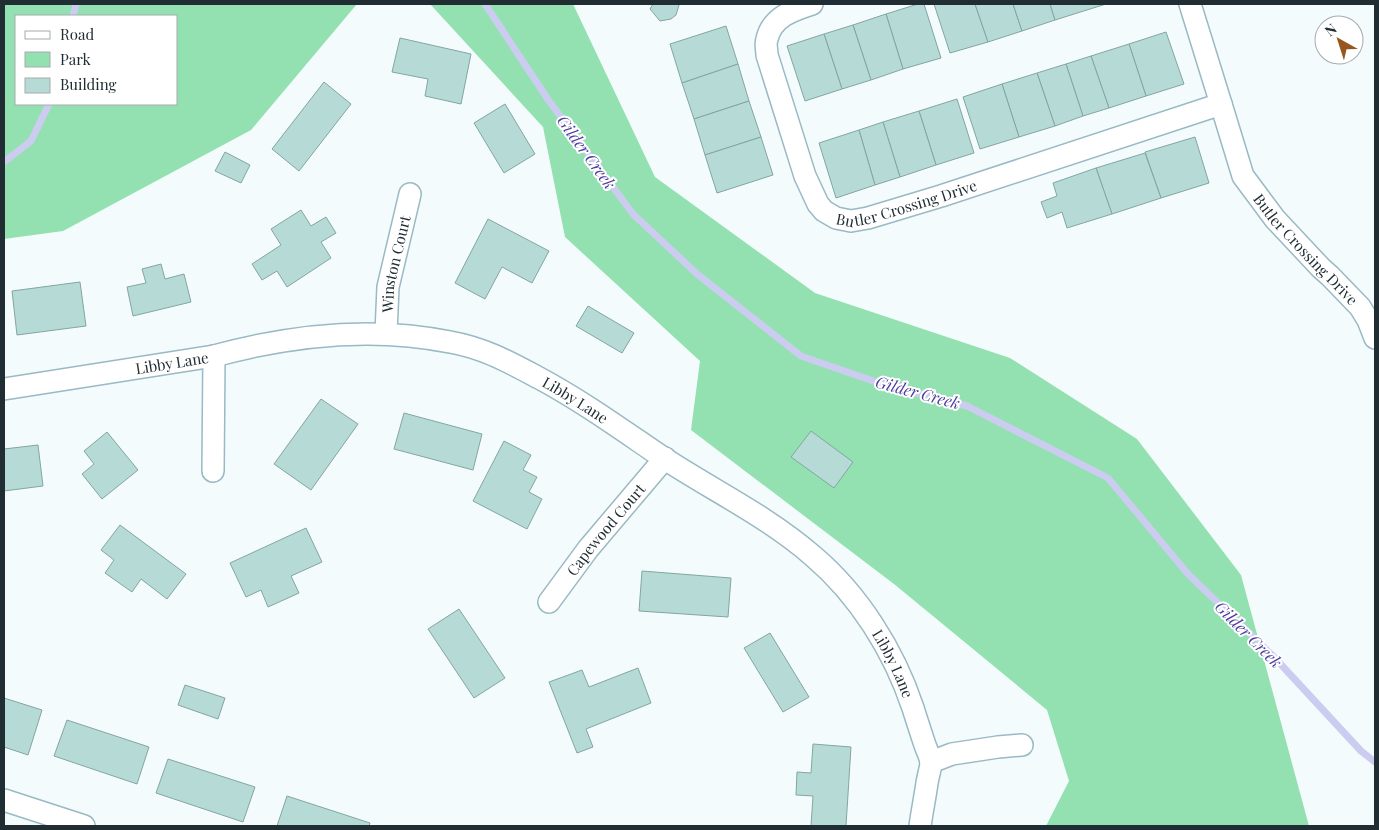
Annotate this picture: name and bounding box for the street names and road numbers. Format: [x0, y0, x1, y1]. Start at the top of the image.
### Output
street label: Butler Crossing Drive [834, 175, 979, 231]
street label: Butler Crossing Drive [1249, 189, 1363, 309]
street label: Winston Court [377, 213, 415, 314]
street label: Libby Lane [134, 347, 210, 378]
street label: Libby Lane [539, 372, 612, 428]
street label: Capewood Court [562, 479, 650, 580]
street label: Libby Lane [868, 626, 918, 700]

